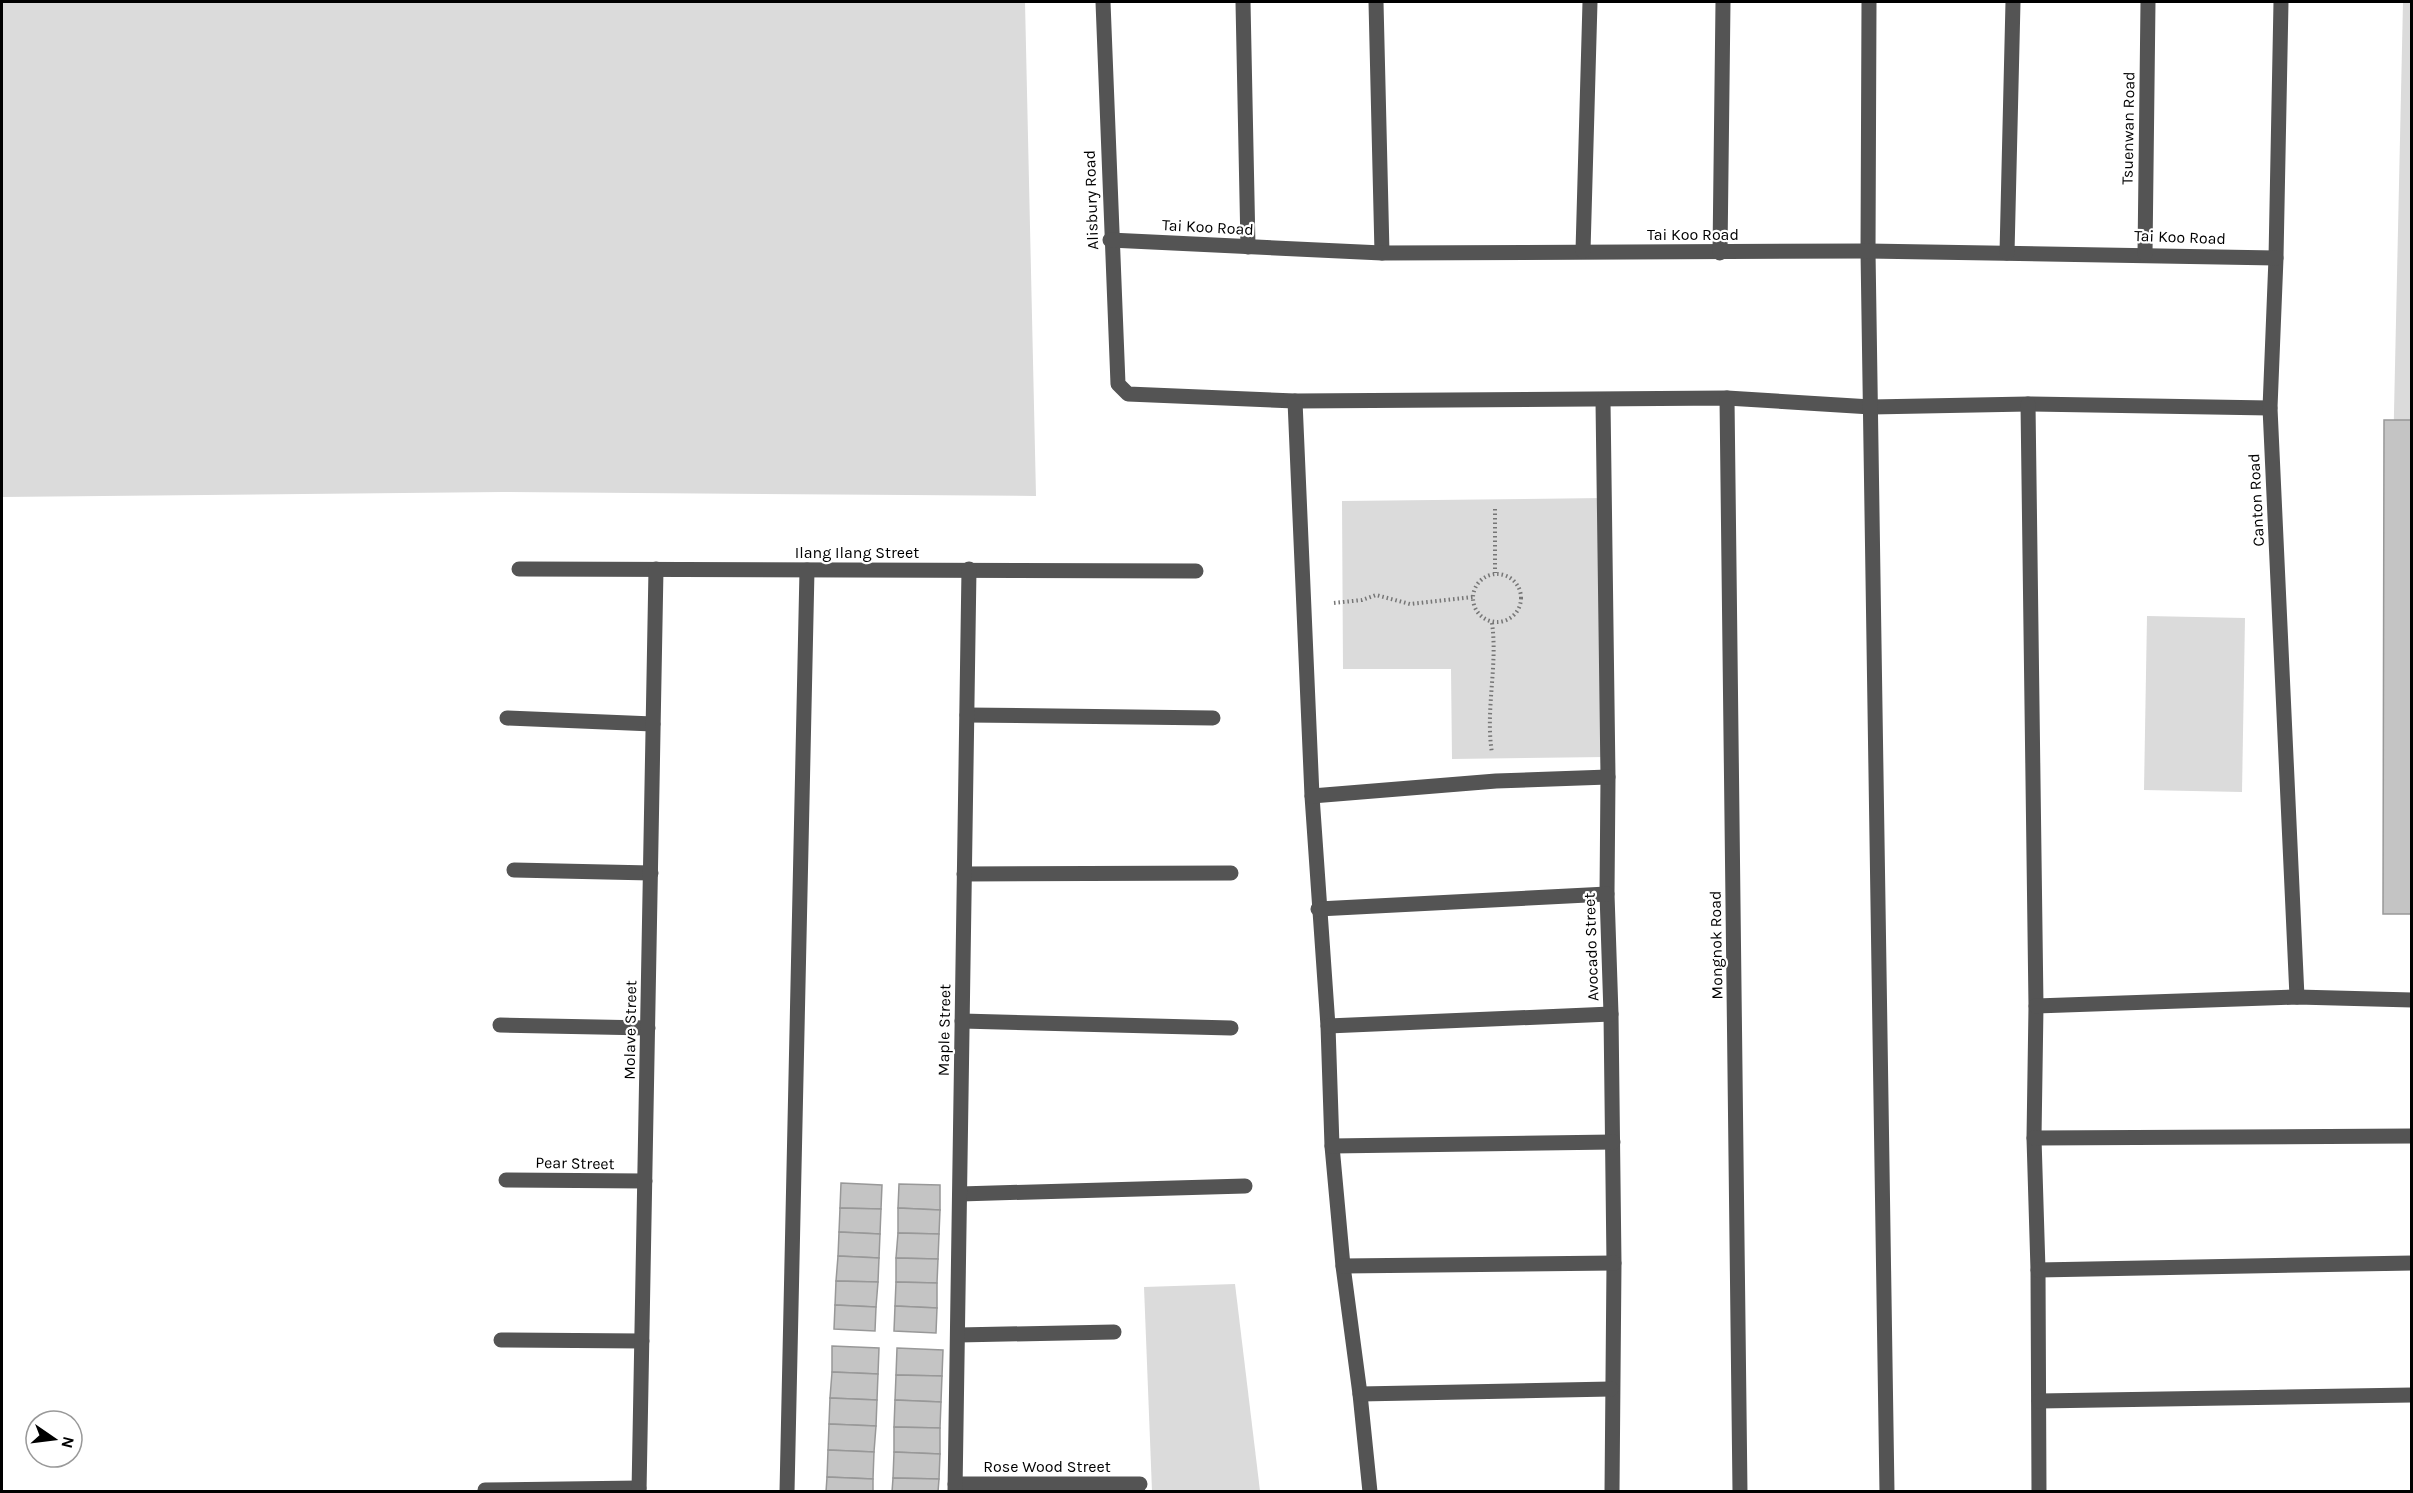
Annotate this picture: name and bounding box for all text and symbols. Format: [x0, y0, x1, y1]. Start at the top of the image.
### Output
street label: Tsuenwan Road [2118, 71, 2138, 185]
street label: Alisbury Road [1080, 150, 1102, 250]
street label: Tai Koo Road [1162, 215, 1254, 239]
street label: Tai Koo Road [1647, 225, 1739, 244]
street label: Tai Koo Road [2134, 226, 2226, 248]
street label: Canton Road [2244, 453, 2268, 547]
street label: Ilang Ilang Street [795, 543, 919, 562]
street label: Mongnok Road [1706, 890, 1726, 1000]
street label: Avocado Street [1580, 892, 1602, 1002]
street label: Molave Street [620, 980, 640, 1080]
street label: Maple Street [934, 984, 954, 1076]
street label: Pear Street [535, 1153, 615, 1173]
north arrow [24, 1409, 84, 1469]
text: N [57, 1435, 79, 1450]
street label: Rose Wood Street [983, 1457, 1111, 1476]

